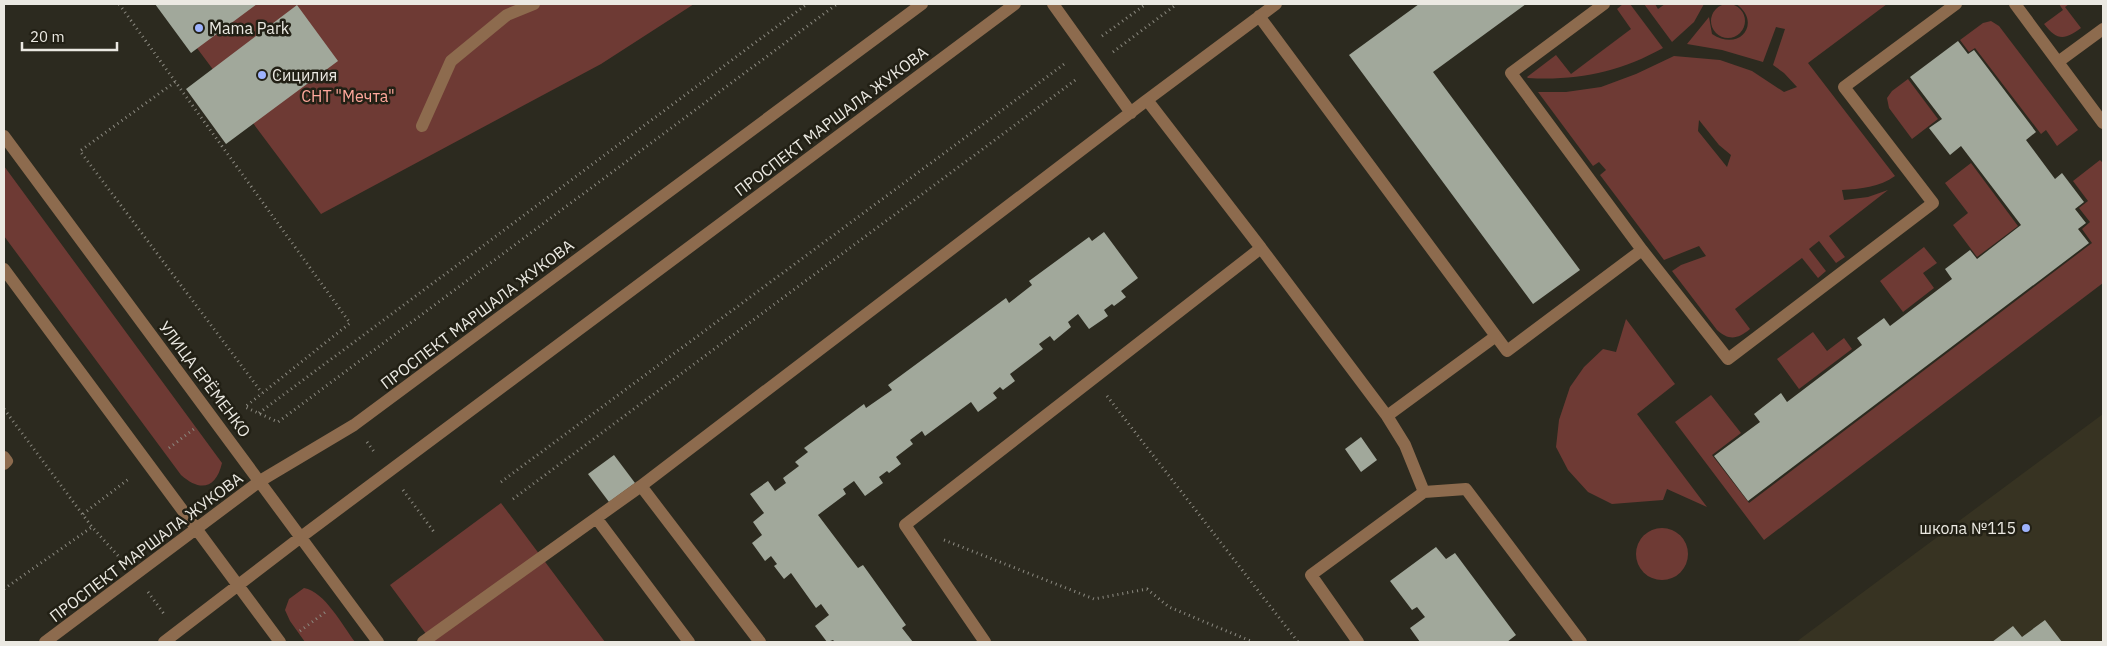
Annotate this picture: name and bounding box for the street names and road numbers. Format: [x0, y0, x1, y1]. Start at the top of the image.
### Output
street label: ПРОСПЕКТ МАРШАЛА ЖУКОВА [730, 42, 932, 200]
street label: ПРОСПЕКТ МАРШАЛА ЖУКОВА [376, 235, 578, 393]
street label: УЛИЦА ЕРЁМЕНКО [155, 317, 255, 441]
street label: ПРОСПЕКТ МАРШАЛА ЖУКОВА [45, 468, 247, 626]

